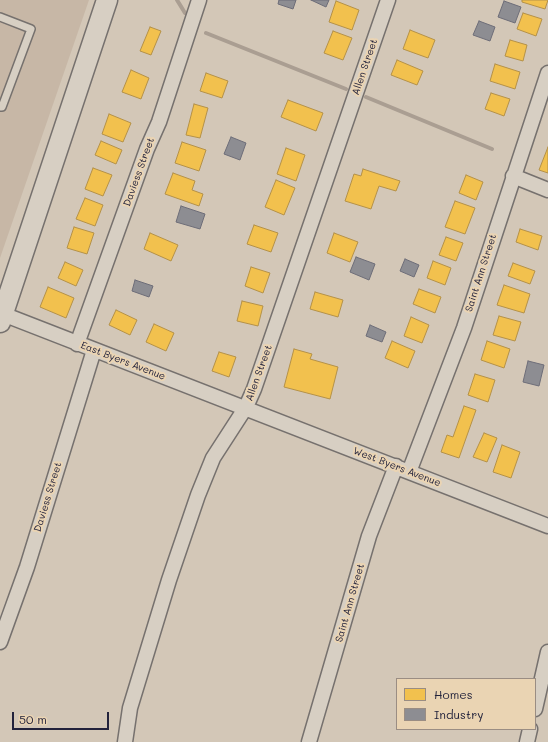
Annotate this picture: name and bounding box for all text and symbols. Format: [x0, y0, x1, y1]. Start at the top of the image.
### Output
street label: Allen Street [350, 37, 380, 97]
street label: Daviess Street [121, 136, 157, 208]
street label: Saint Ann Street [463, 233, 499, 313]
street label: East Byers Avenue [79, 339, 167, 383]
street label: Allen Street [243, 343, 275, 403]
street label: West Byers Avenue [352, 445, 442, 489]
street label: Daviess Street [32, 461, 64, 533]
street label: Saint Ann Street [333, 562, 367, 644]
legend [396, 678, 536, 730]
text: Homes [434, 686, 473, 702]
scale bar [14, 704, 111, 730]
text: Industry [434, 706, 483, 722]
text: 50 m [19, 711, 47, 727]

